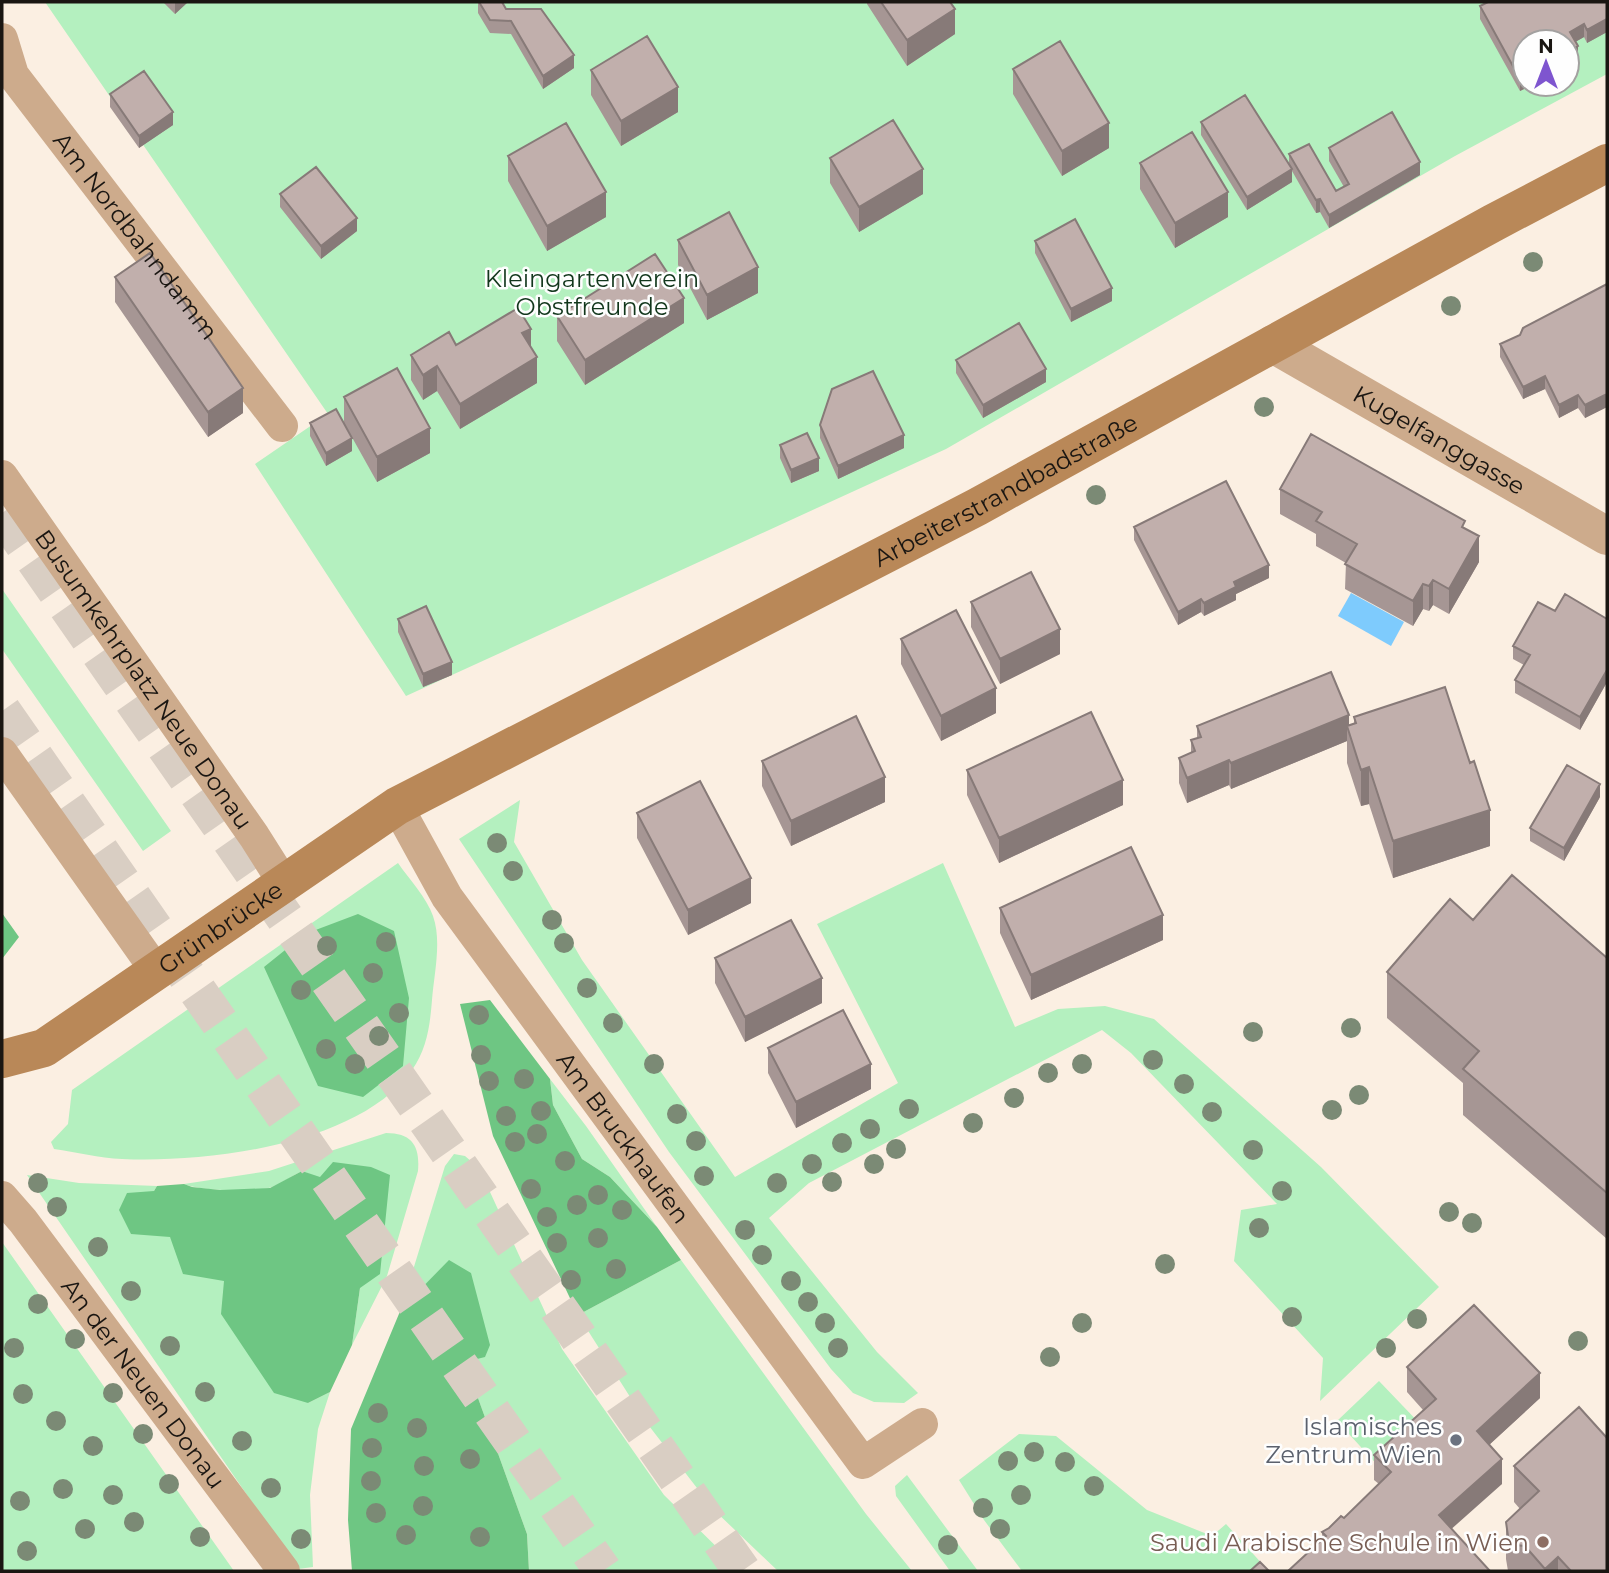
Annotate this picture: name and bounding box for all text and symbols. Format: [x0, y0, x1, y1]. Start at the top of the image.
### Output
north arrow [1511, 28, 1581, 98]
text: N [1538, 35, 1554, 58]
street label: Am Nordbahndamm [48, 126, 225, 345]
park label: Kleingartenverein Obstfreunde [485, 264, 699, 321]
street label: Kugelfanggasse [1348, 379, 1531, 500]
street label: Arbeiterstrandbadstraße [868, 407, 1142, 572]
street label: Busumkehrplatz Neue Donau [29, 524, 259, 835]
street label: Grünbrücke [152, 874, 288, 980]
street label: Am Bruckhaufen [551, 1046, 696, 1229]
street label: An der Neuen Donau [56, 1272, 232, 1494]
place label: Islamisches Zentrum Wien [1265, 1412, 1442, 1469]
marker: Islamisches Zentrum Wien [1448, 1432, 1464, 1448]
place label: Saudi Arabische Schule in Wien [1150, 1528, 1529, 1557]
marker: Saudi Arabische Schule in Wien [1535, 1534, 1551, 1550]

